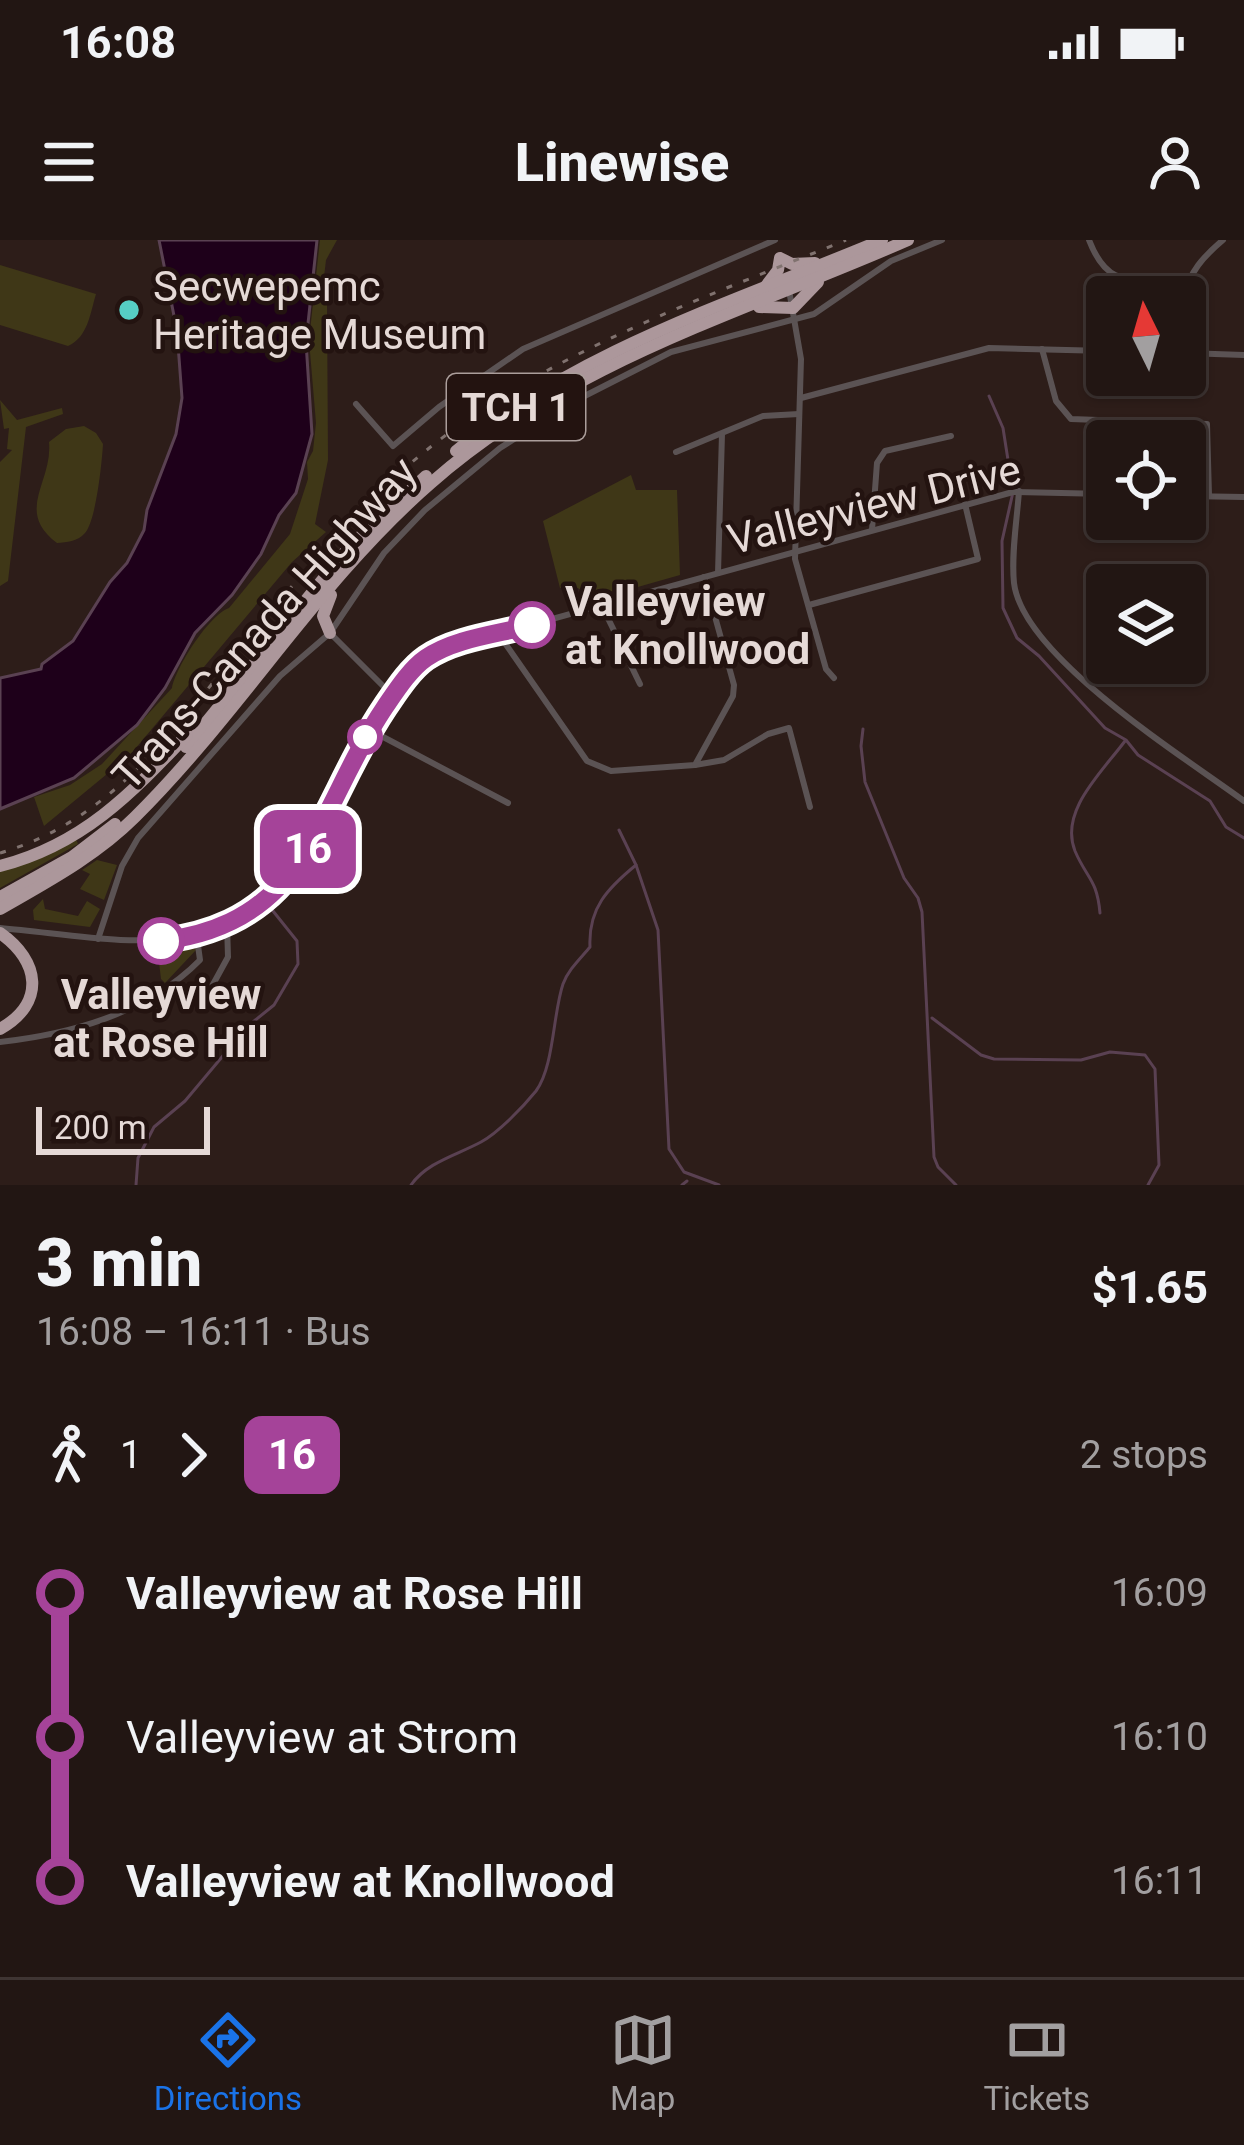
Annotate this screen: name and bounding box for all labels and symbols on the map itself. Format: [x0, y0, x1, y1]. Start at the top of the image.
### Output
place label: Secwepemc Heritage Museum [153, 262, 486, 359]
north arrow [1086, 276, 1206, 396]
marker: Secwepemc Heritage Museum [116, 297, 142, 323]
road number: TCH 1 [447, 374, 585, 440]
street label: Valleyview Drive [723, 444, 1026, 565]
street label: Trans-Canada Highway [102, 447, 427, 800]
place label: Valleyview at Knollwood [565, 577, 810, 674]
marker: Valleyview at Knollwood [510, 603, 554, 647]
unlabelled marker [349, 721, 381, 753]
line badge: 16 [254, 810, 362, 888]
marker: Valleyview at Rose Hill [139, 919, 183, 963]
place label: Valleyview at Rose Hill [53, 970, 269, 1067]
scale bar [36, 1101, 210, 1154]

